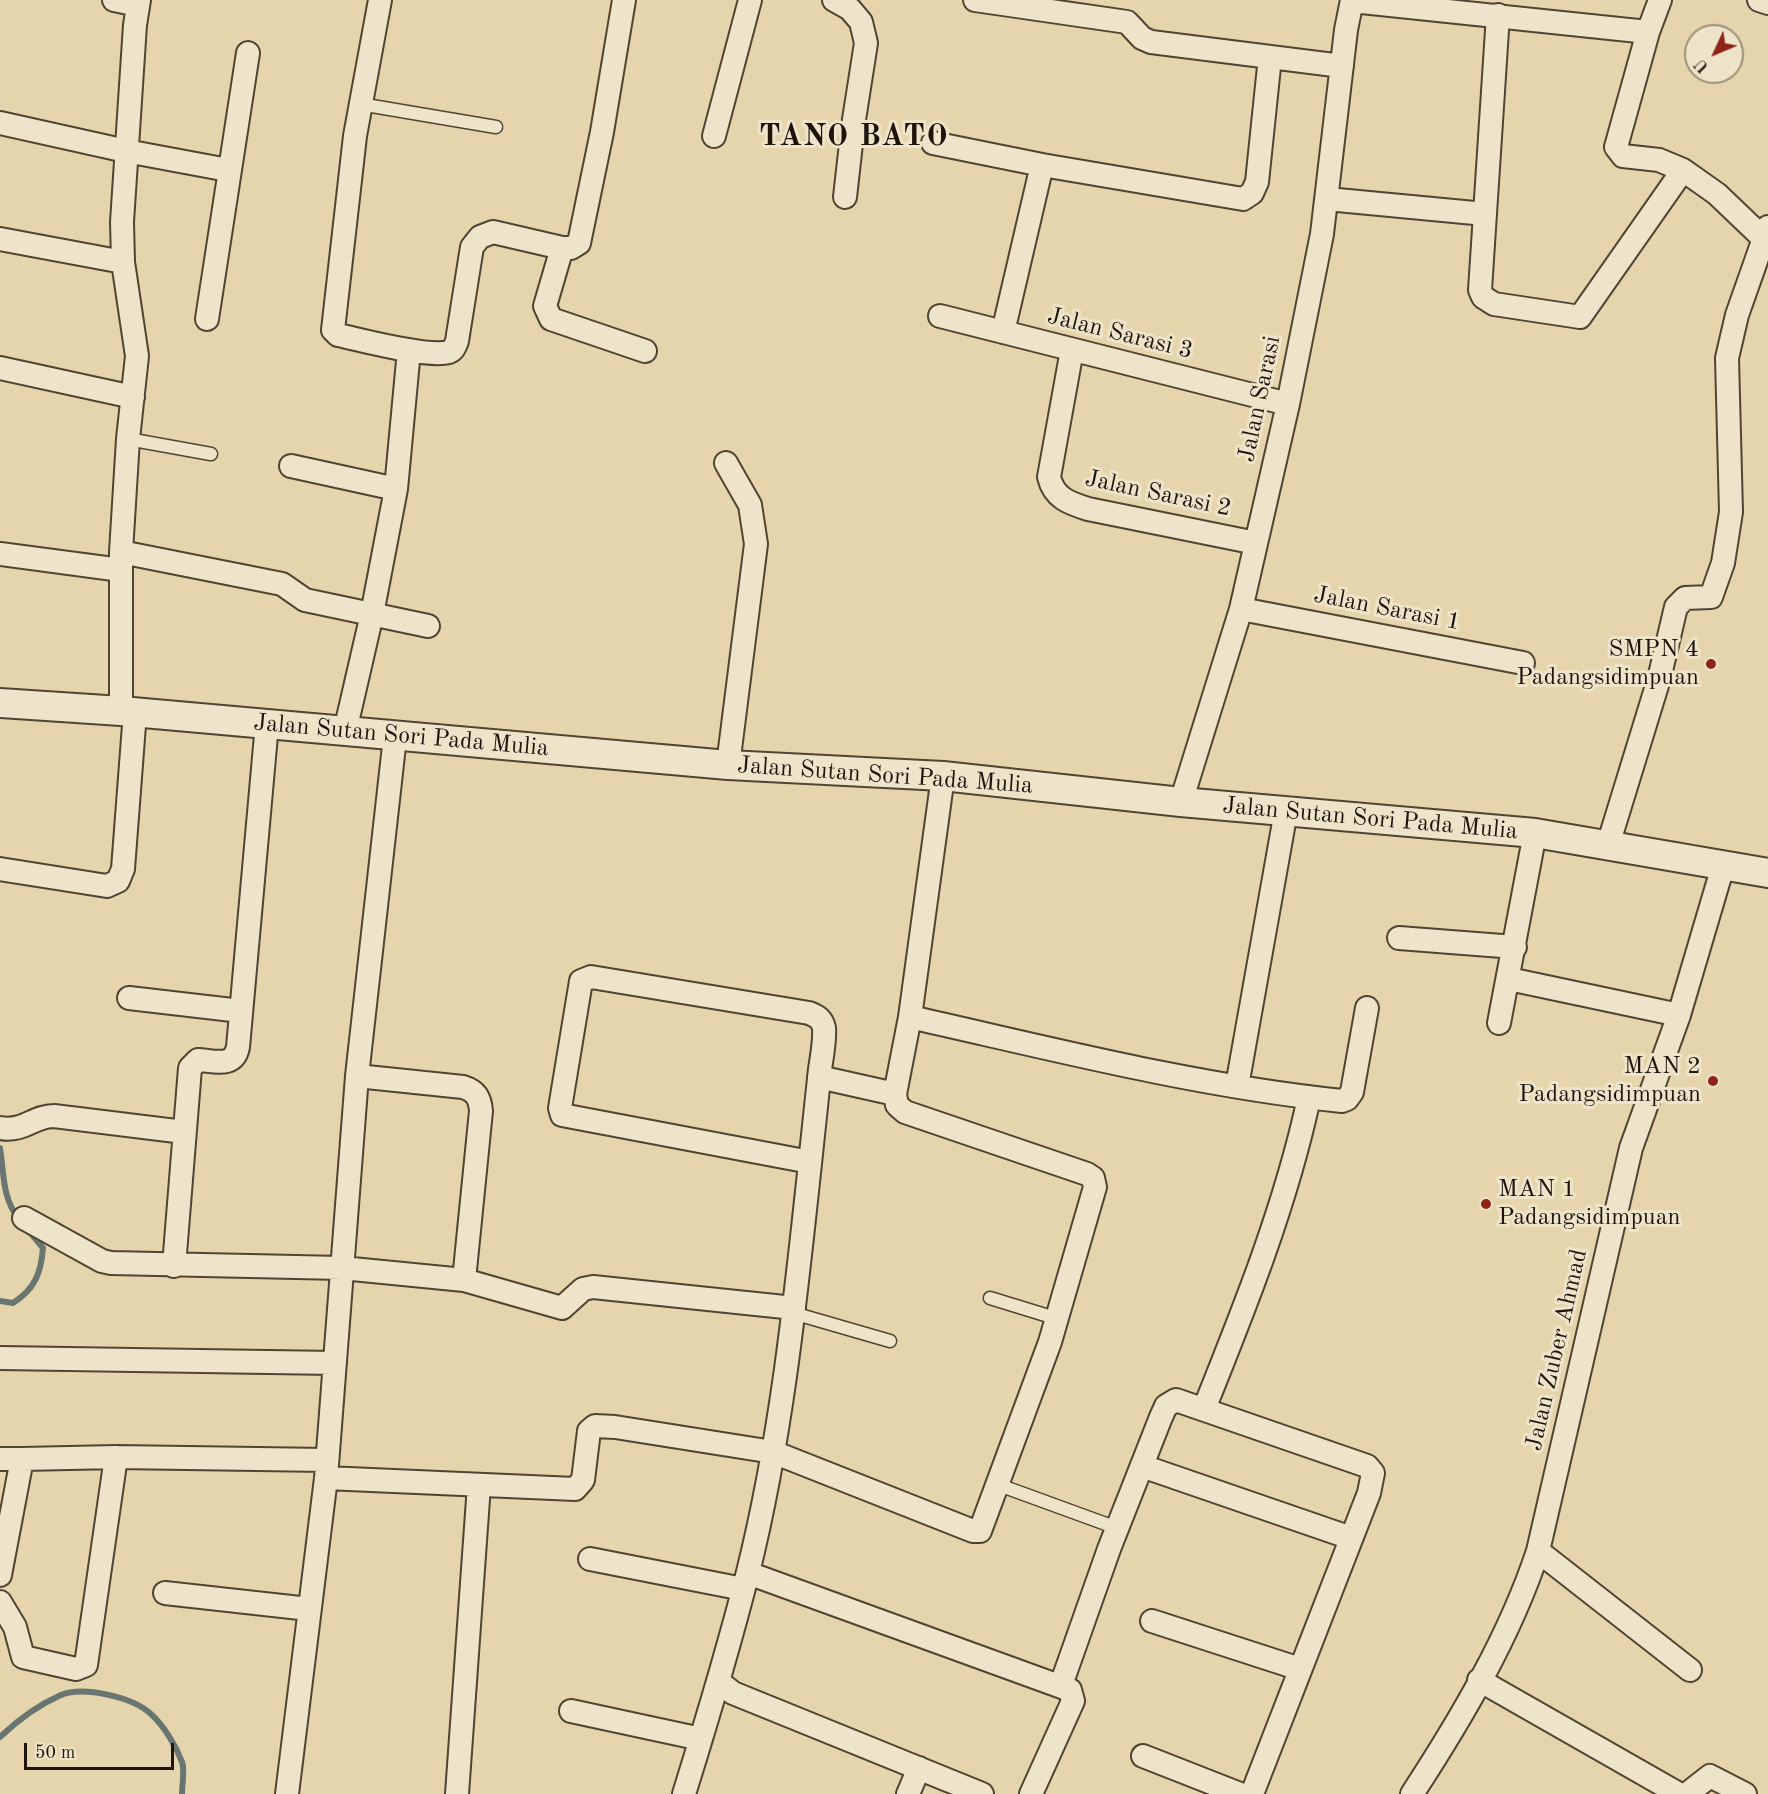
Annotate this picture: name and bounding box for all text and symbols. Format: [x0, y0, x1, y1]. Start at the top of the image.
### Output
north arrow [1684, 24, 1744, 84]
text: U [1692, 55, 1713, 75]
district label: TANO BATO [759, 119, 949, 155]
street label: Jalan Sarasi 3 [1044, 302, 1196, 366]
street label: Jalan Sarasi [1233, 333, 1287, 465]
street label: Jalan Sarasi 2 [1082, 464, 1234, 524]
street label: Jalan Sarasi 1 [1311, 581, 1463, 637]
place label: SMPN 4 Padangsidimpuan [1517, 636, 1699, 692]
marker: SMPN 4 Padangsidimpuan [1704, 657, 1718, 671]
street label: Jalan Sutan Sori Pada Mulia [252, 709, 550, 763]
street label: Jalan Sutan Sori Pada Mulia [736, 751, 1034, 801]
street label: Jalan Sutan Sori Pada Mulia [1221, 792, 1519, 846]
place label: MAN 2 Padangsidimpuan [1519, 1053, 1701, 1109]
marker: MAN 2 Padangsidimpuan [1706, 1074, 1720, 1088]
place label: MAN 1 Padangsidimpuan [1498, 1176, 1680, 1232]
marker: MAN 1 Padangsidimpuan [1479, 1197, 1493, 1211]
street label: Jalan Zuber Ahmad [1520, 1246, 1594, 1454]
scale bar [27, 1731, 177, 1769]
text: 50 m [35, 1744, 75, 1762]

